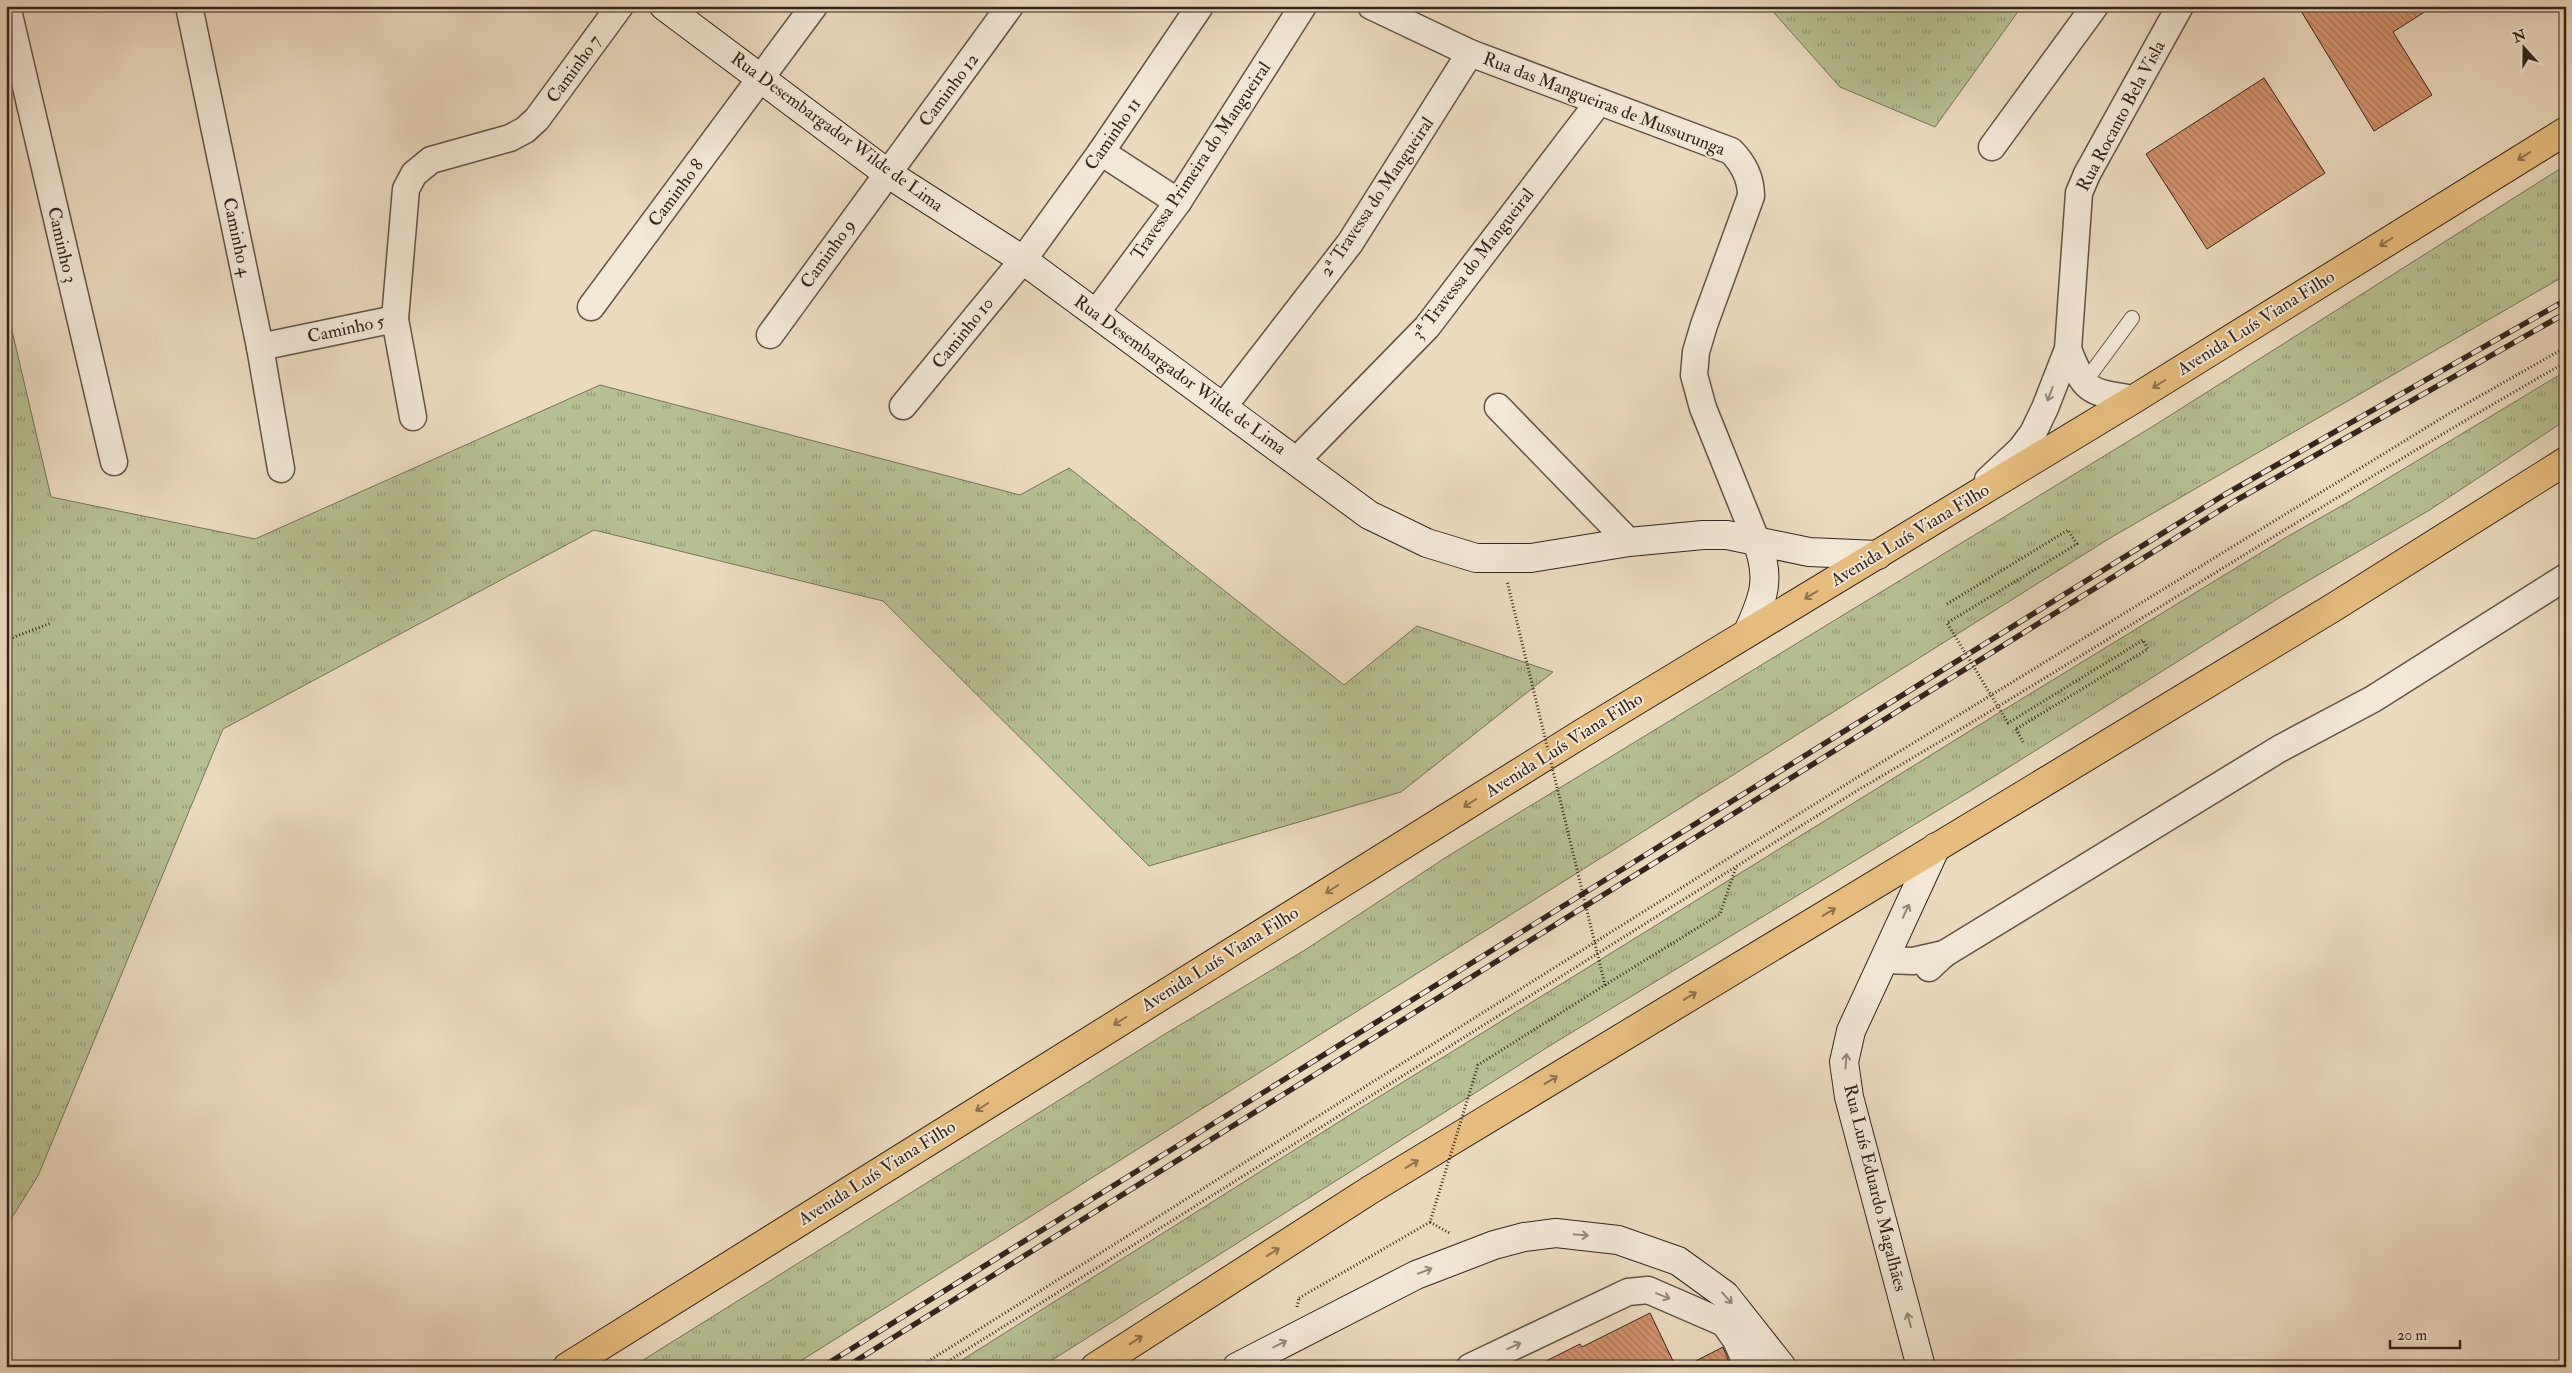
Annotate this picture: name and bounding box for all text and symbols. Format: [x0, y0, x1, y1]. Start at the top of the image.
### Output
north arrow [2500, 22, 2550, 72]
text: N [2510, 26, 2529, 47]
street label: Caminho 7 [542, 30, 606, 108]
street label: Rua Rocanto Bela Visla [2072, 36, 2171, 195]
street label: Rua Desembargador Wilde de Lima [726, 47, 948, 217]
street label: Rua das Mangueiras de Mussurunga [1479, 47, 1729, 161]
street label: Caminho 12 [914, 49, 984, 131]
street label: Travessa Primeira do Mangueiral [1126, 57, 1276, 265]
street label: Caminho 11 [1080, 93, 1146, 175]
street label: 2ª Travessa do Mangueiral [1315, 112, 1439, 281]
one-way arrow [2518, 152, 2532, 162]
street label: Caminho 8 [643, 155, 709, 231]
street label: 3ª Travessa do Mangueiral [1407, 183, 1540, 344]
street label: Caminho 4 [217, 195, 257, 280]
street label: Caminho 3 [42, 205, 82, 285]
street label: Caminho 9 [795, 215, 861, 293]
one-way arrow [2380, 238, 2394, 248]
street label: Avenida Luís Viana Filho [2172, 265, 2339, 381]
street label: Rua Desembargador Wilde de Lima [1069, 290, 1291, 460]
street label: Caminho 10 [927, 292, 999, 374]
street label: Caminho 5 [305, 310, 387, 348]
one-way arrow [2153, 379, 2167, 389]
one-way arrow [2045, 386, 2054, 402]
street label: Avenida Luís Viana Filho [1826, 478, 1994, 592]
one-way arrow [1804, 590, 1818, 600]
street label: Avenida Luís Viana Filho [1480, 687, 1647, 803]
one-way arrow [1463, 797, 1477, 808]
one-way arrow [1326, 884, 1340, 894]
street label: Avenida Luís Viana Filho [1136, 901, 1303, 1017]
one-way arrow [1902, 904, 1912, 919]
one-way arrow [1821, 906, 1835, 916]
one-way arrow [1682, 990, 1696, 1000]
one-way arrow [1114, 1017, 1128, 1027]
one-way arrow [1841, 1053, 1850, 1069]
one-way arrow [1543, 1075, 1557, 1085]
street label: Rua Luís Eduardo Magalhães [1838, 1082, 1912, 1294]
one-way arrow [976, 1103, 990, 1113]
street label: Avenida Luís Viana Filho [793, 1115, 960, 1231]
one-way arrow [1404, 1159, 1418, 1169]
one-way arrow [1573, 1230, 1589, 1239]
one-way arrow [1265, 1247, 1279, 1257]
one-way arrow [1417, 1266, 1432, 1275]
one-way arrow [1655, 1292, 1670, 1302]
one-way arrow [1721, 1292, 1733, 1305]
one-way arrow [1903, 1312, 1913, 1328]
scale bar [2390, 1318, 2460, 1350]
text: 20 m [2397, 1326, 2427, 1345]
one-way arrow [1129, 1335, 1143, 1346]
one-way arrow [1272, 1339, 1287, 1348]
one-way arrow [1506, 1341, 1521, 1350]

